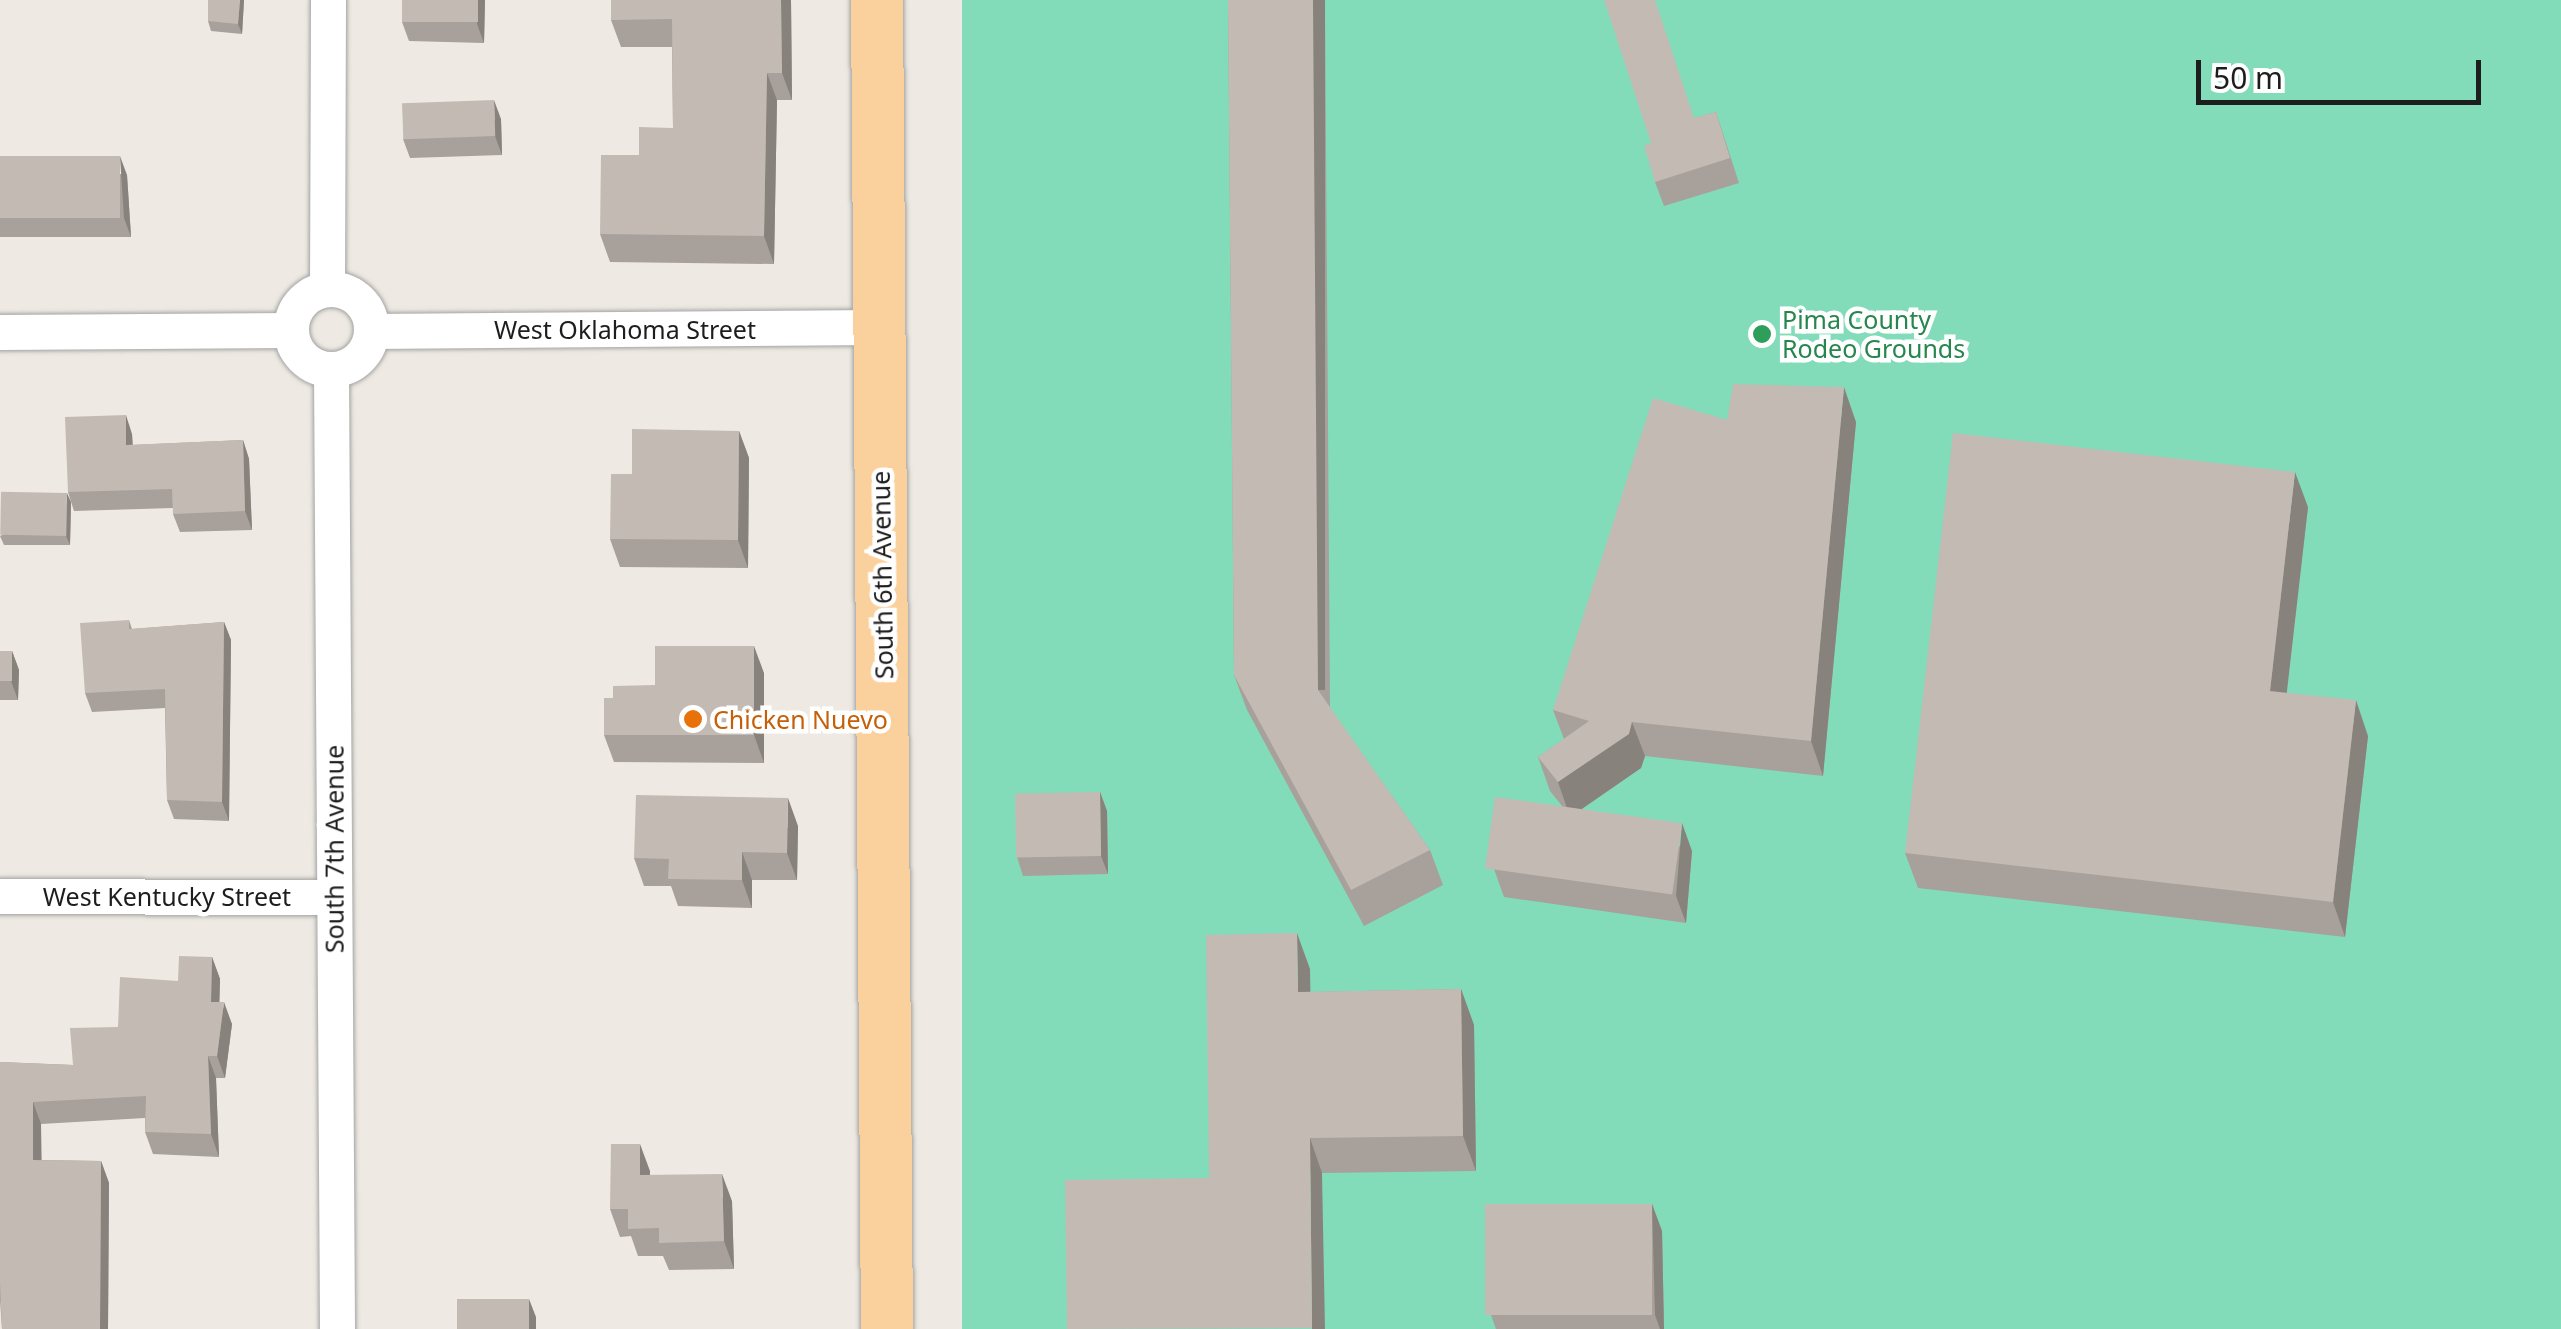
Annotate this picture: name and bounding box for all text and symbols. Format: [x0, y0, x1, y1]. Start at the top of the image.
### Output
scale bar [2201, 40, 2486, 102]
text: 50 m [2213, 57, 2283, 98]
place label: Pima County Rodeo Grounds [1782, 305, 1965, 364]
street label: West Oklahoma Street [494, 314, 756, 344]
marker: Pima County Rodeo Grounds [1751, 323, 1773, 345]
street label: South 6th Avenue [865, 471, 899, 679]
place label: Chicken Nuevo [713, 704, 888, 734]
marker: Chicken Nuevo [682, 708, 704, 730]
street label: South 7th Avenue [319, 745, 349, 953]
street label: West Kentucky Street [43, 881, 291, 911]

